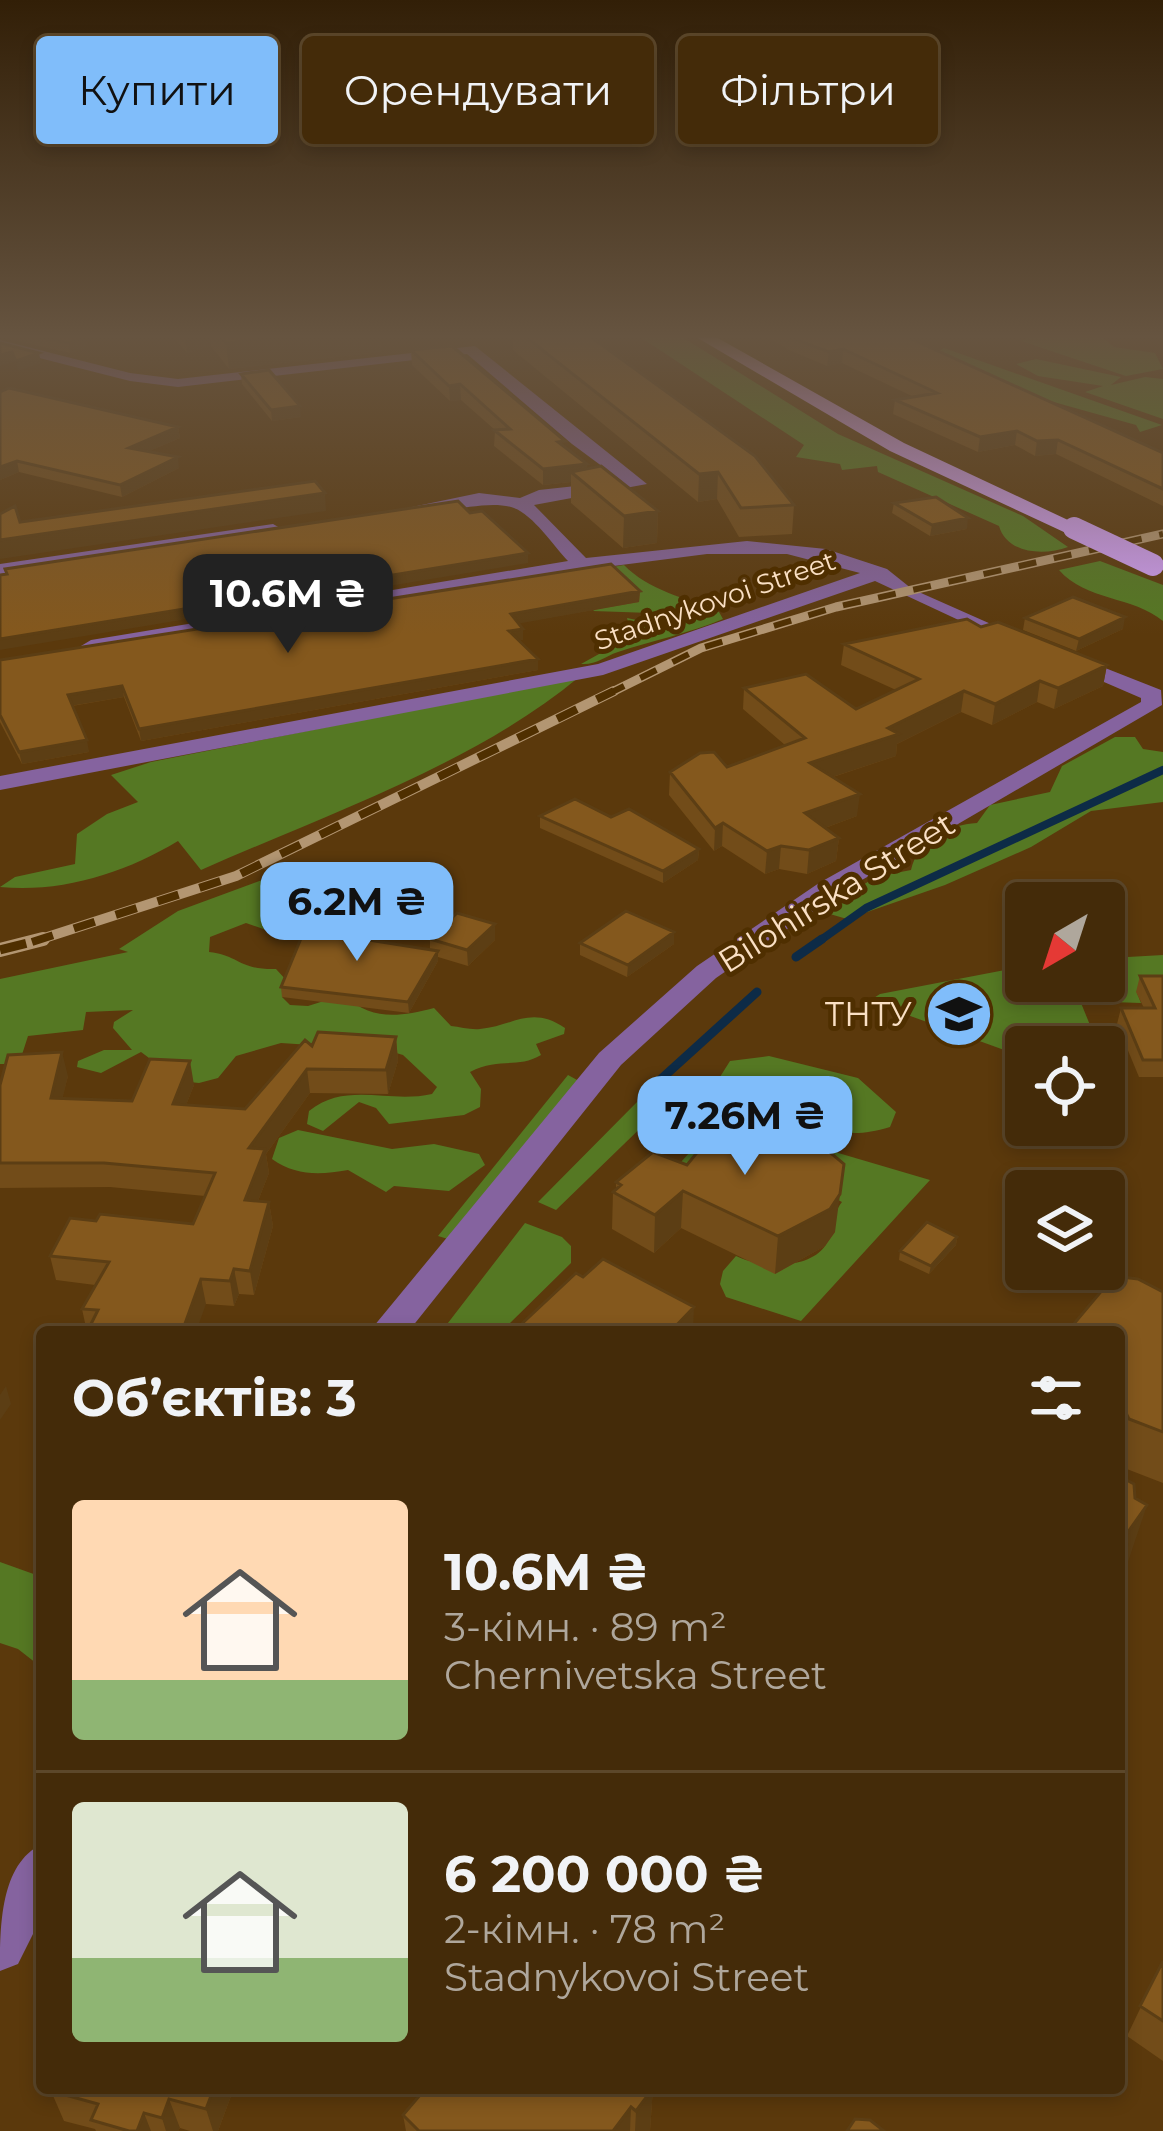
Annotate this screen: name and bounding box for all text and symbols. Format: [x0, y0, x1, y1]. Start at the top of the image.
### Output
chip: Купити [36, 36, 278, 144]
chip: Орендувати [302, 36, 654, 144]
chip: Фільтри [678, 36, 938, 144]
street label: Stadnykovoi Street [590, 544, 840, 657]
pin: 10.6M ₴ [177, 554, 399, 656]
text: 10.6M ₴ [210, 569, 366, 617]
street label: Bilohirska Street [710, 803, 962, 981]
pin: 6.2M ₴ [259, 862, 455, 964]
text: 6.2M ₴ [287, 877, 427, 925]
north arrow [1005, 882, 1125, 1002]
map controls [1005, 882, 1125, 1290]
school or university icon: ТНТУ [924, 979, 994, 1049]
place label: ТНТУ [825, 994, 913, 1034]
button: locate [1005, 1026, 1125, 1146]
pin: 7.26M ₴ [634, 1076, 856, 1178]
text: 7.26M ₴ [664, 1091, 826, 1139]
button: layers [1005, 1170, 1125, 1290]
icon: filters [1023, 1365, 1089, 1431]
text: Об’єктів: 3 [72, 1367, 357, 1429]
text: 10.6M ₴ [444, 1541, 648, 1603]
icon: home [168, 1548, 312, 1692]
text: 3-кімн. · 89 m² [444, 1603, 727, 1651]
text: Chernivetska Street [444, 1651, 827, 1699]
text: 6 200 000 ₴ [444, 1843, 765, 1905]
icon: home [168, 1850, 312, 1994]
text: 2-кімн. · 78 m² [444, 1905, 725, 1953]
text: Stadnykovoi Street [444, 1953, 809, 2001]

